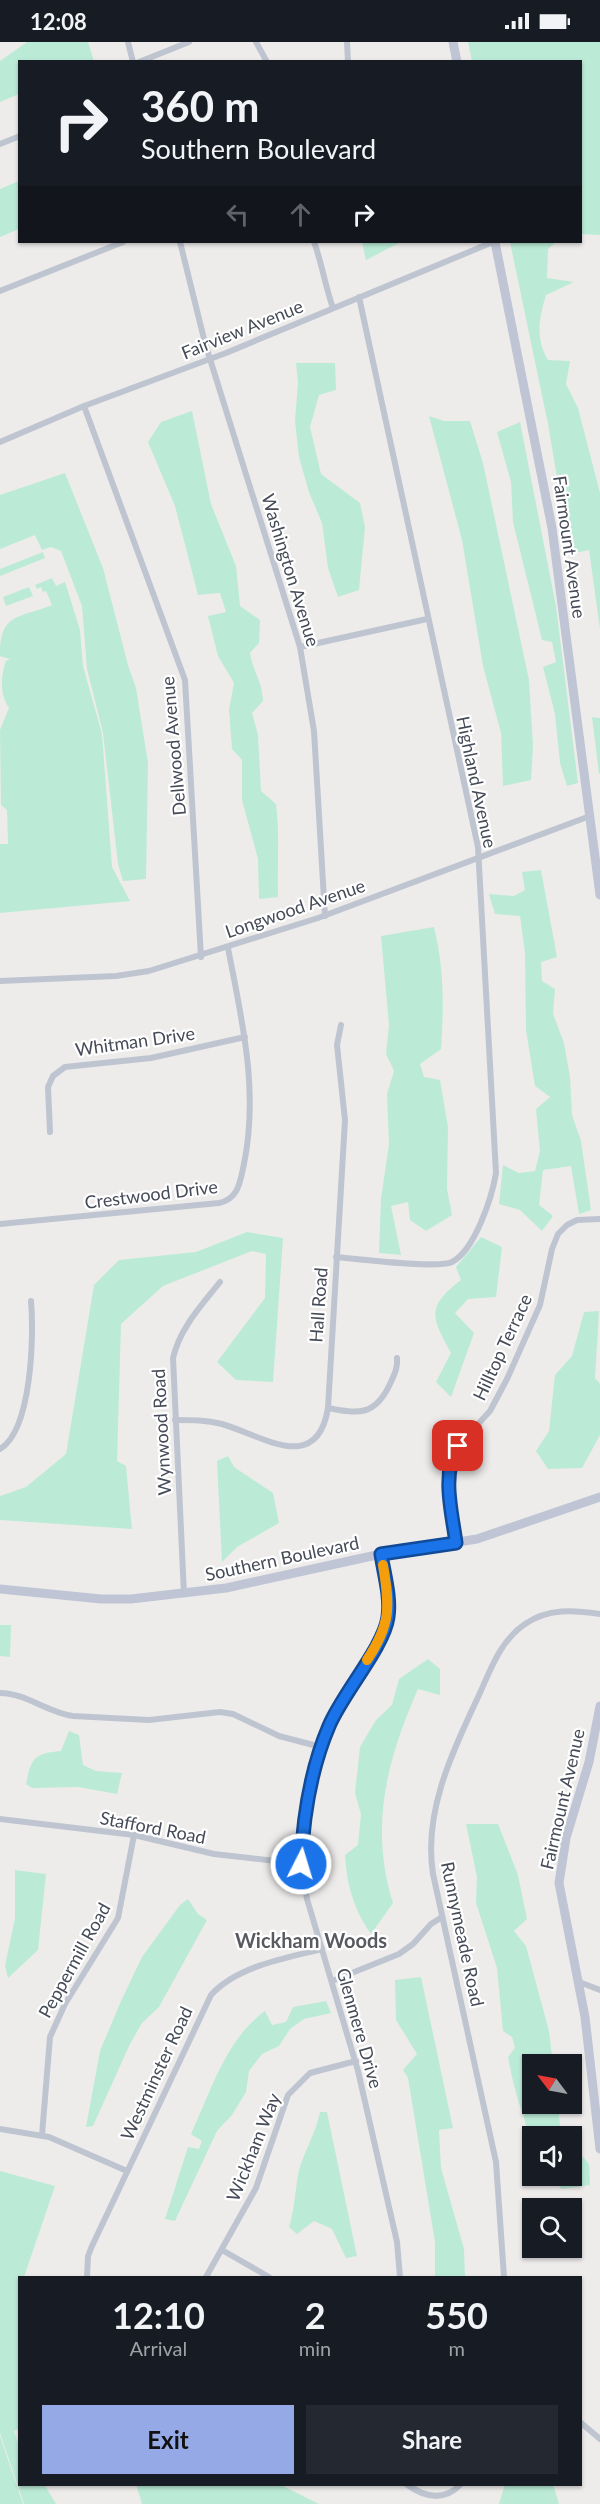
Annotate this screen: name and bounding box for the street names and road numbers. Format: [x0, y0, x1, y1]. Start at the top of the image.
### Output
street label: Fairview Avenue [178, 295, 306, 363]
street label: Fairmount Avenue [549, 474, 591, 620]
street label: Washington Avenue [257, 491, 325, 649]
street label: Dellwood Avenue [156, 675, 190, 817]
street label: Highland Avenue [452, 714, 502, 850]
street label: Longwood Avenue [222, 874, 368, 942]
street label: Whitman Drive [74, 1022, 196, 1060]
street label: Crestwood Drive [83, 1175, 219, 1213]
street label: Hall Road [304, 1267, 332, 1343]
street label: Hilltop Terrace [468, 1290, 536, 1404]
street label: Wynwood Road [147, 1368, 175, 1496]
street label: Southern Boulevard [203, 1531, 361, 1585]
street label: Fairmount Avenue [535, 1727, 589, 1871]
street label: Stafford Road [98, 1806, 208, 1848]
street label: Runnymeade Road [437, 1860, 489, 2008]
street label: Peppermill Road [33, 1899, 115, 2021]
street label: Glenmere Drive [332, 1965, 388, 2091]
street label: Westminster Road [115, 2003, 197, 2143]
street label: Wickham Way [221, 2089, 285, 2204]

